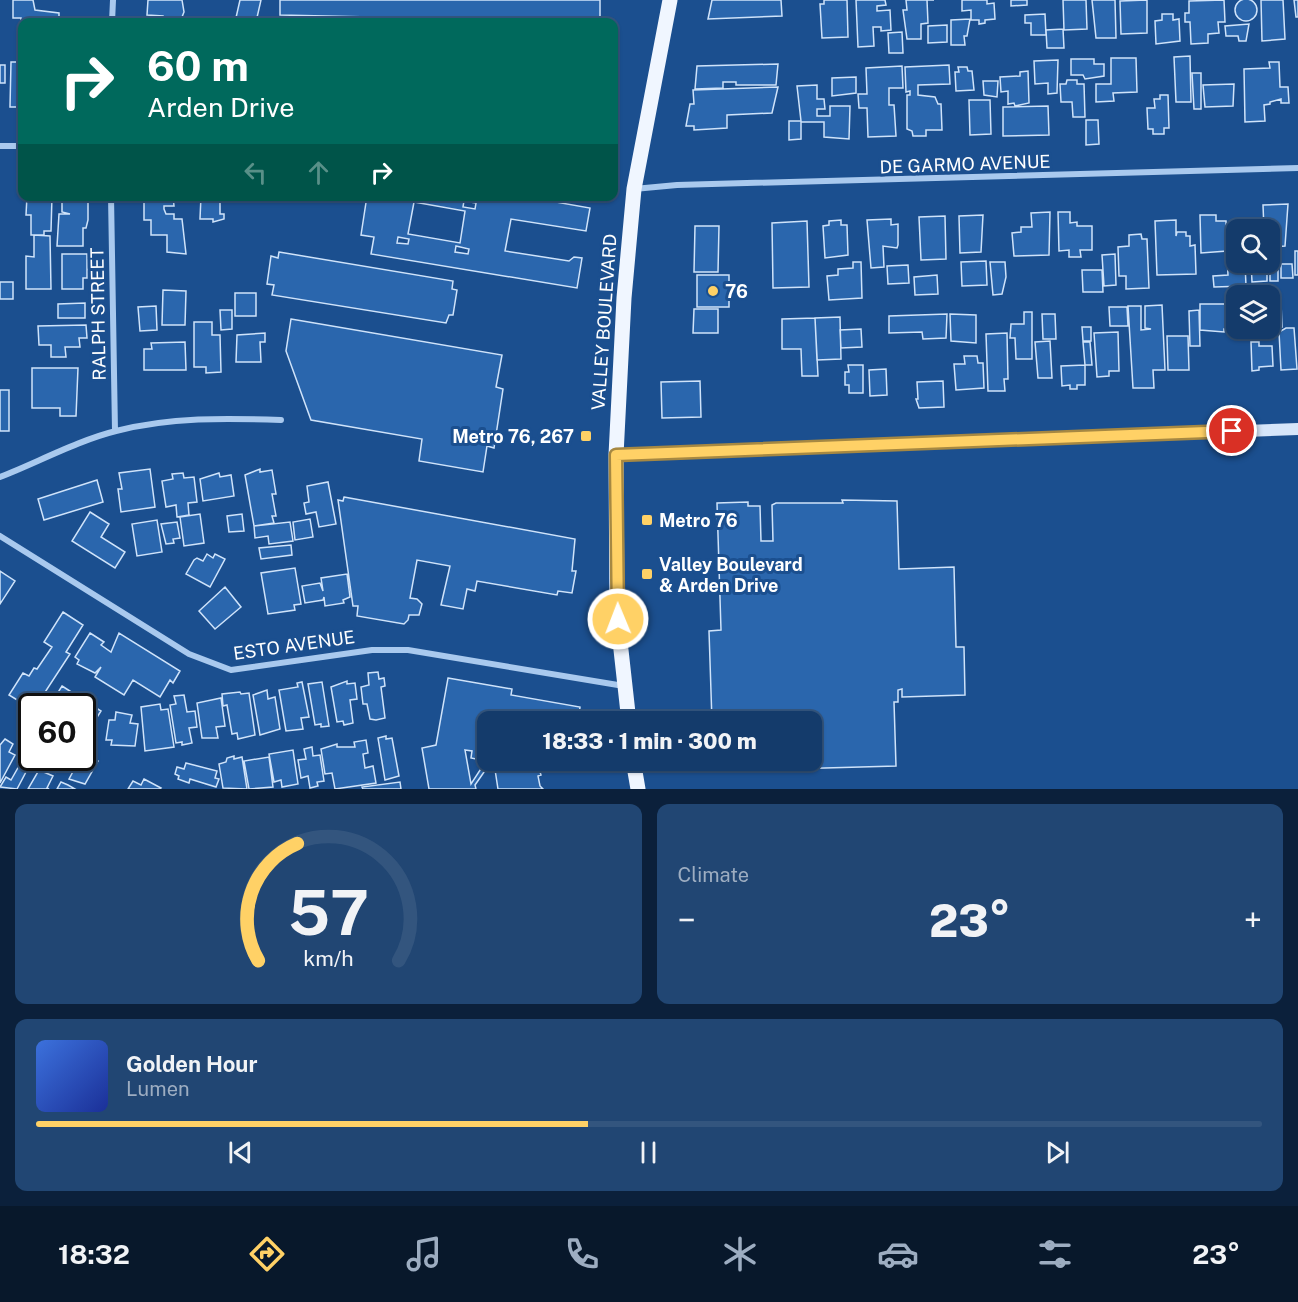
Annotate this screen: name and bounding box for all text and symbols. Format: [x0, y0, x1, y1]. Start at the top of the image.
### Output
text: 60 m [147, 41, 249, 90]
icon: right [48, 42, 126, 120]
text: Arden Drive [147, 91, 295, 123]
street label: DE GARMO AVENUE [879, 151, 1051, 177]
icon: left [239, 156, 272, 189]
icon: ahead [302, 156, 335, 189]
icon: right [365, 156, 398, 189]
map controls [1226, 219, 1280, 339]
button: search [1226, 219, 1280, 273]
street label: VALLEY BOULEVARD [587, 233, 621, 411]
street label: RALPH STREET [86, 247, 110, 381]
place label: 76 [725, 281, 748, 302]
marker: 76 [706, 284, 720, 298]
button: layers [1226, 285, 1280, 339]
pin [1206, 405, 1257, 456]
icon: arrive [1215, 414, 1248, 447]
place label: Metro 76, 267 [452, 426, 574, 447]
marker: Metro 76, 267 [579, 429, 593, 443]
place label: Metro 76 [659, 510, 738, 531]
marker: Metro 76 [640, 513, 654, 527]
place label: Valley Boulevard & Arden Drive [659, 554, 803, 596]
marker: Valley Boulevard & Arden Drive [640, 567, 654, 581]
position arrow [586, 587, 650, 651]
street label: ESTO AVENUE [232, 626, 356, 664]
speed limit sign: 60 [18, 693, 96, 771]
text: 18:33 · 1 min · 300 m [542, 728, 757, 754]
text: Climate [678, 863, 749, 887]
text: 57 [288, 876, 369, 949]
text: 23° [929, 894, 1011, 947]
text: − [678, 901, 696, 939]
text: + [1244, 901, 1262, 939]
text: km/h [303, 946, 353, 971]
text: Golden Hour [126, 1051, 257, 1077]
text: Lumen [126, 1077, 190, 1101]
icon: previous [224, 1136, 257, 1169]
icon: pause [632, 1136, 665, 1169]
icon: next [1041, 1136, 1074, 1169]
icon: directions [246, 1233, 288, 1275]
icon: music [403, 1233, 445, 1275]
icon: phone [561, 1233, 603, 1275]
icon: climate [719, 1233, 761, 1275]
icon: car [877, 1233, 919, 1275]
icon: filters [1034, 1233, 1076, 1275]
text: 18:32 [58, 1238, 130, 1270]
text: 23° [1192, 1238, 1240, 1270]

